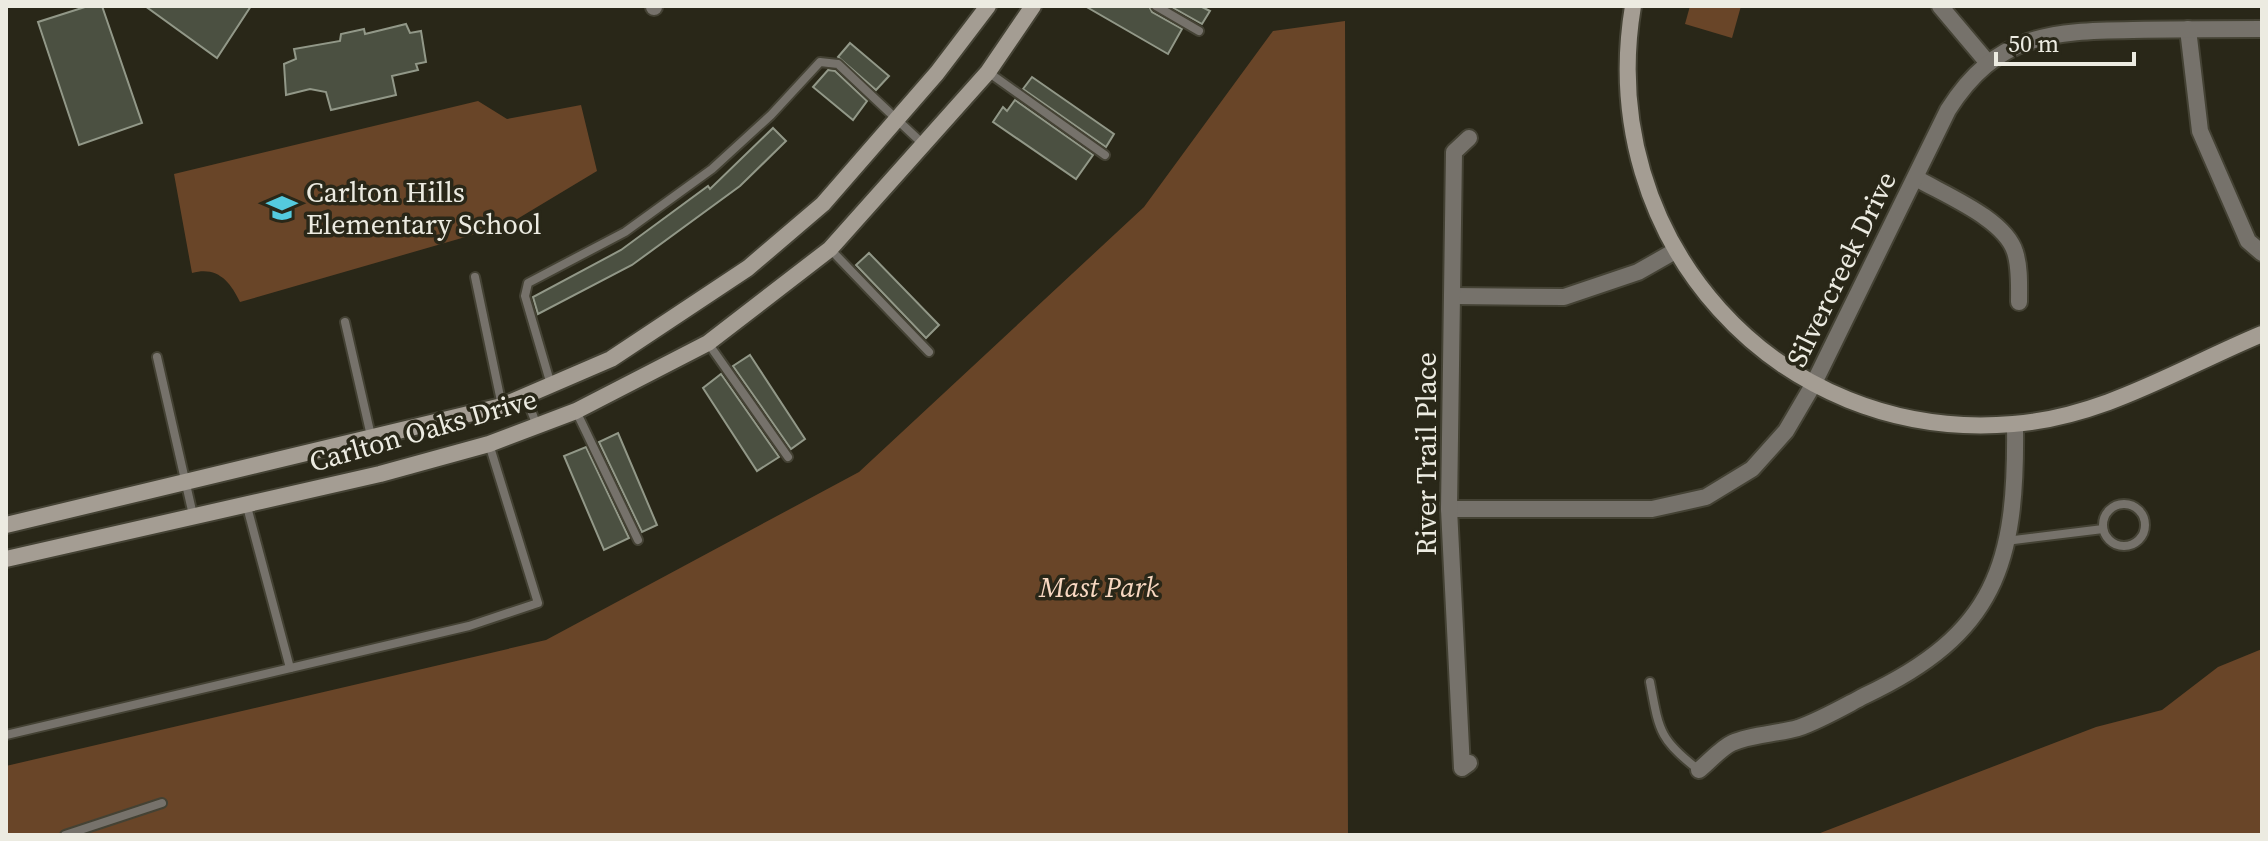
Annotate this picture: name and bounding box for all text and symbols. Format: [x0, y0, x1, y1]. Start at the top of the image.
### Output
scale bar [1996, 16, 2134, 66]
text: 50 m [2008, 27, 2059, 60]
street label: Silvercreek Drive [1777, 165, 1905, 373]
place label: Carlton Hills Elementary School [306, 173, 541, 243]
school or university icon: Carlton Hills Elementary School [265, 191, 299, 225]
street label: River Trail Place [1407, 352, 1445, 556]
street label: Carlton Oaks Drive [305, 379, 541, 481]
park label: Mast Park [1038, 568, 1159, 606]

